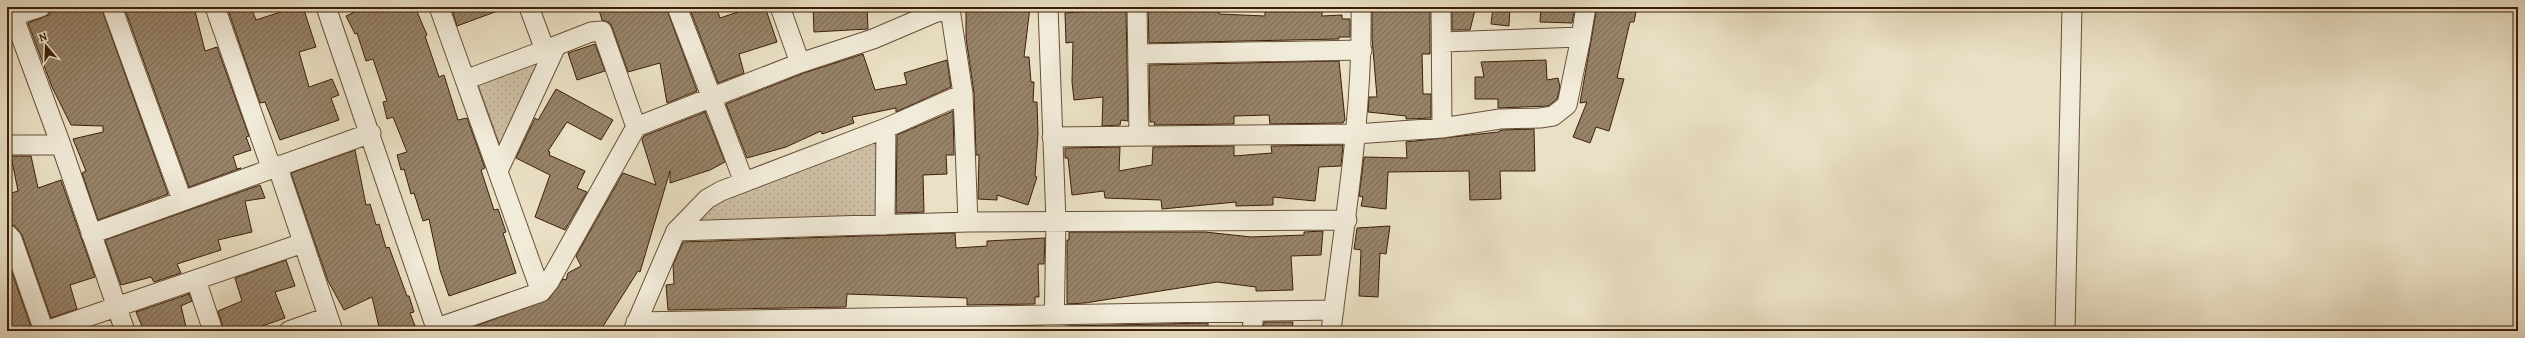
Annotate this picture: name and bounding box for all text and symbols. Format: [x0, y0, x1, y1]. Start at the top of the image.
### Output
north arrow [26, 26, 66, 66]
text: N [37, 29, 49, 45]

